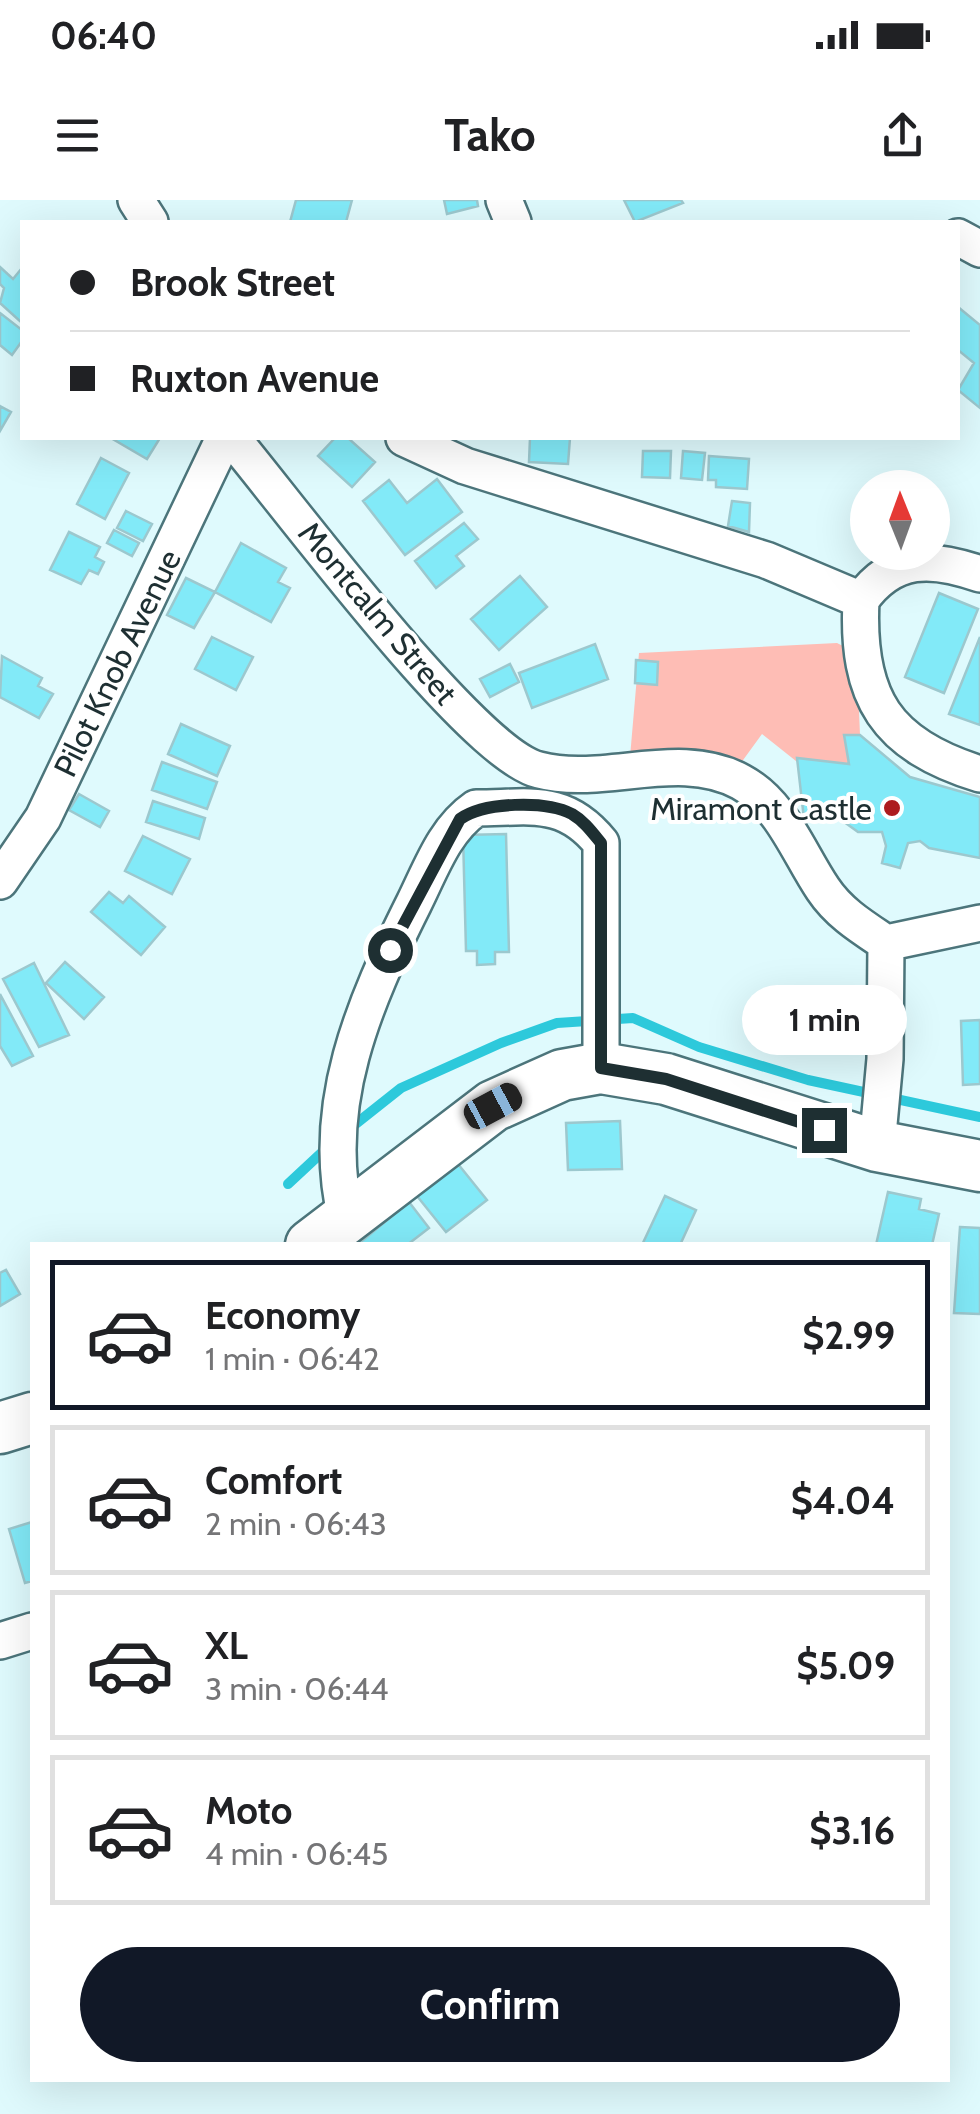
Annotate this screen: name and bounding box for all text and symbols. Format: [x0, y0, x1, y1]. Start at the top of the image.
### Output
text: 06:40 [50, 12, 157, 59]
icon: menu [50, 108, 105, 163]
text: Tako [444, 108, 536, 162]
icon: share [875, 108, 930, 163]
text: Brook Street [130, 259, 335, 306]
text: Ruxton Avenue [130, 355, 379, 402]
north arrow [850, 470, 950, 570]
map controls [850, 470, 950, 570]
street label: Montcalm Street [290, 514, 466, 712]
street label: Pilot Knob Avenue [45, 543, 189, 783]
place label: Miramont Castle [650, 789, 872, 828]
marker: Miramont Castle [881, 797, 903, 819]
route start [368, 928, 413, 973]
callout: 1 min [742, 985, 906, 1055]
text: 1 min [788, 1000, 861, 1039]
car [459, 1079, 527, 1133]
route end [802, 1108, 847, 1153]
icon: car [85, 1290, 175, 1380]
text: Economy [205, 1292, 360, 1339]
text: $2.99 [802, 1312, 895, 1359]
text: 1 min · 06:42 [205, 1339, 380, 1378]
icon: car [85, 1455, 175, 1545]
text: Comfort [205, 1457, 342, 1504]
text: $4.04 [791, 1477, 895, 1524]
text: 2 min · 06:43 [205, 1504, 387, 1543]
icon: car [85, 1620, 175, 1710]
text: XL [205, 1622, 248, 1669]
text: $5.09 [796, 1642, 895, 1689]
text: 3 min · 06:44 [205, 1669, 388, 1708]
icon: car [85, 1785, 175, 1875]
text: Moto [205, 1787, 292, 1834]
text: $3.16 [809, 1807, 895, 1854]
text: 4 min · 06:45 [205, 1834, 388, 1873]
button: Confirm [80, 1947, 900, 2062]

